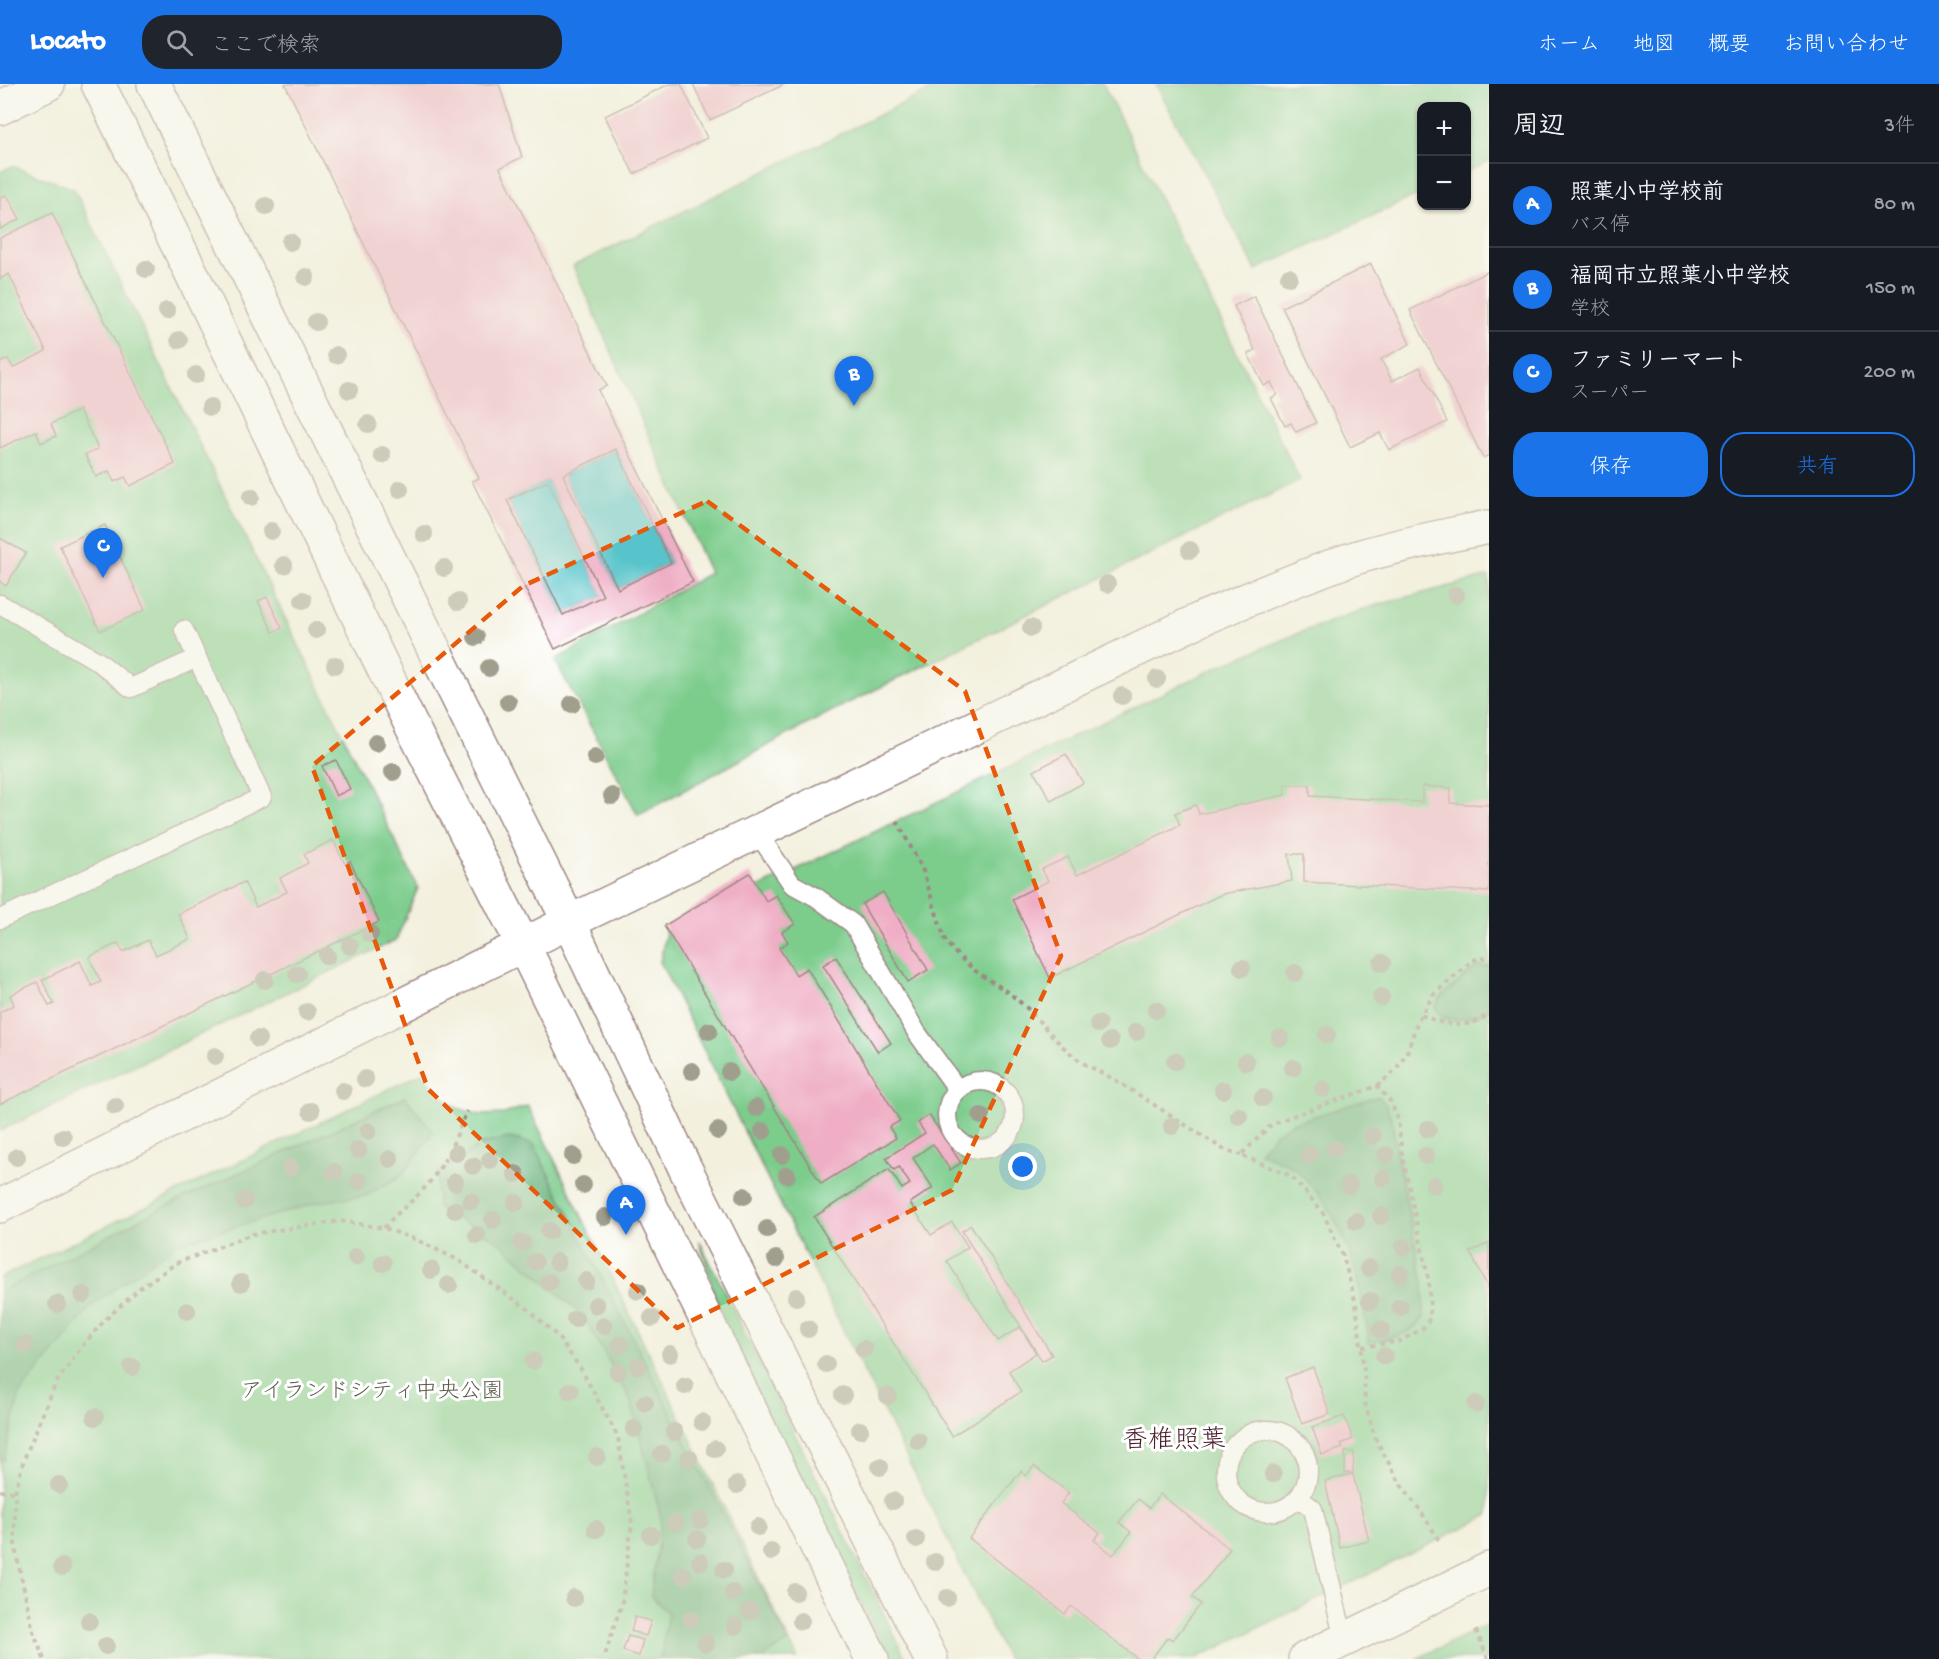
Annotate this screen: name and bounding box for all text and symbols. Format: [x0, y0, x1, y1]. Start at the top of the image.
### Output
search box [142, 15, 562, 69]
text: Locato [30, 26, 106, 59]
icon: search [163, 26, 196, 59]
text: ここで検索 [211, 34, 321, 60]
text: ホーム [1538, 34, 1600, 59]
text: 地図 [1633, 34, 1675, 59]
text: 概要 [1708, 34, 1750, 59]
text: お問い合わせ [1783, 34, 1909, 59]
map controls [1417, 102, 1471, 210]
button: + [1417, 102, 1471, 156]
text: 周辺 [1513, 113, 1565, 144]
text: 3件 [1885, 116, 1915, 139]
button: − [1417, 156, 1471, 210]
text: 照葉小中学校前 [1570, 181, 1724, 207]
text: A [1527, 194, 1538, 217]
text: 80 m [1874, 194, 1915, 217]
text: バス停 [1570, 215, 1630, 238]
text: 福岡市立照葉小中学校 [1570, 265, 1790, 291]
text: B [1527, 278, 1538, 301]
text: 150 m [1866, 278, 1915, 301]
text: 学校 [1570, 299, 1610, 322]
text: ファミリーマート [1570, 349, 1747, 375]
pin: B [834, 356, 874, 406]
text: C [1527, 362, 1538, 385]
text: 200 m [1864, 362, 1915, 385]
text: スーパー [1570, 383, 1649, 406]
button: 保存 [1513, 432, 1708, 497]
button: 共有 [1720, 432, 1915, 497]
pin: C [84, 528, 122, 578]
your location [1008, 1152, 1037, 1181]
pin: A [606, 1186, 646, 1235]
park label: アイランドシティ中央公園 [241, 1378, 503, 1406]
district label: 香椎照葉 [1122, 1425, 1226, 1458]

